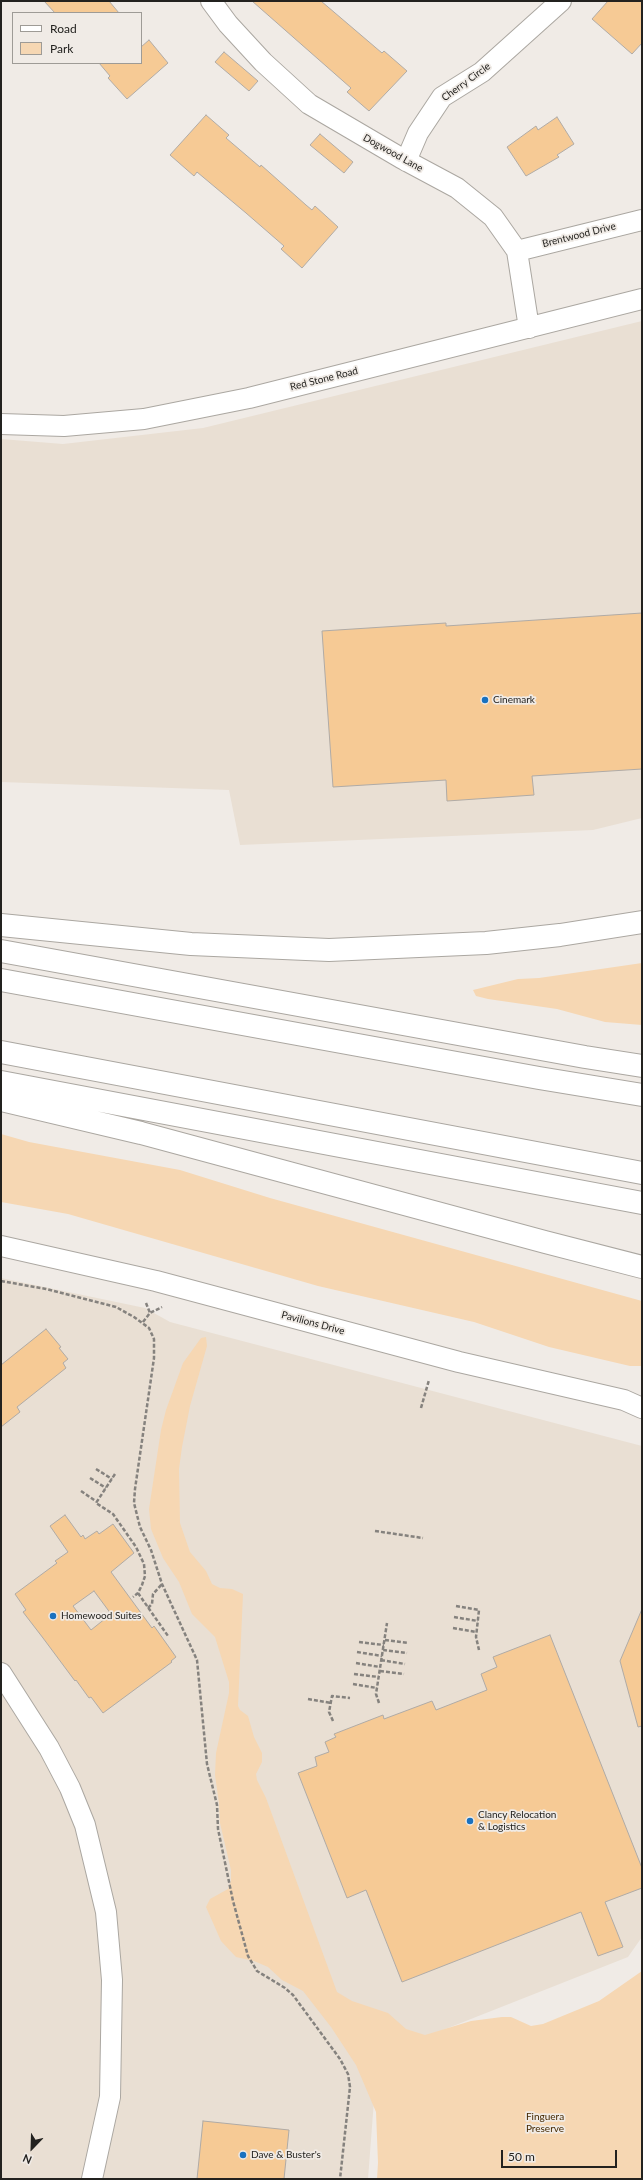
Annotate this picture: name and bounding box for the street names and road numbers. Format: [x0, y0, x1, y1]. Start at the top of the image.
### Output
street label: Cherry Circle [439, 60, 493, 104]
street label: Dogwood Lane [361, 132, 425, 174]
street label: Brentwood Drive [541, 220, 617, 250]
street label: Red Stone Road [289, 365, 359, 393]
street label: Pavilions Drive [280, 1309, 346, 1337]

